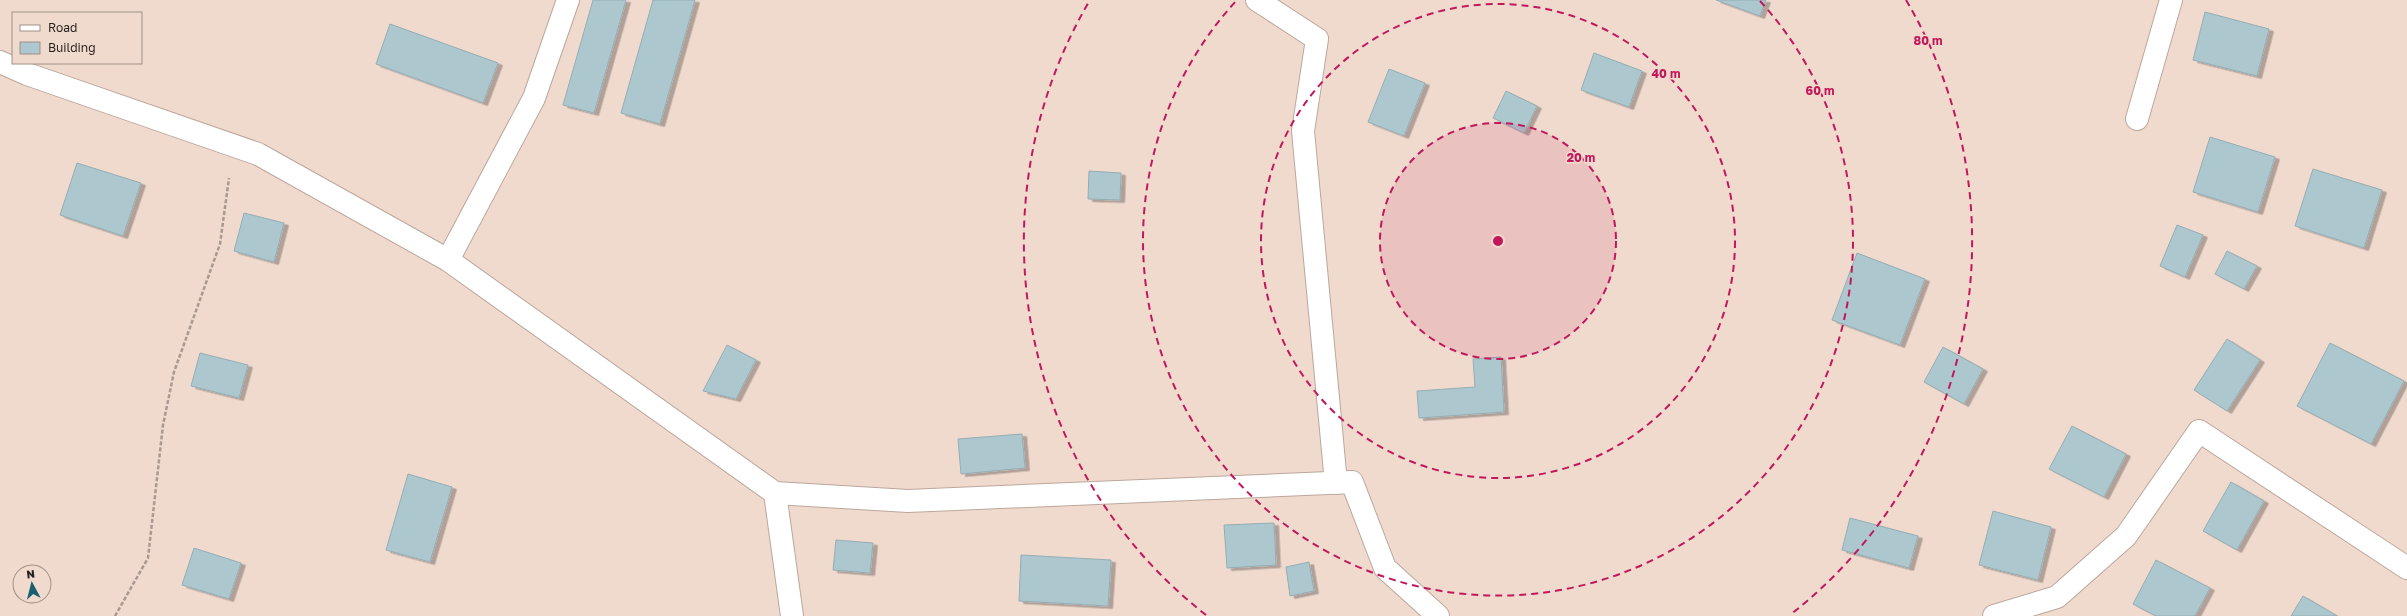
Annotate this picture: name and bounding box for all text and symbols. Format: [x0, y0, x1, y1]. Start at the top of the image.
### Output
legend [12, 12, 142, 64]
text: Road [48, 20, 77, 35]
text: 80 m [1914, 33, 1942, 48]
text: Building [48, 40, 96, 55]
text: 40 m [1652, 66, 1680, 81]
text: 60 m [1806, 83, 1834, 98]
text: 20 m [1567, 150, 1595, 165]
centre of rings [1491, 234, 1505, 248]
north arrow [12, 564, 52, 604]
text: N [26, 567, 36, 581]

